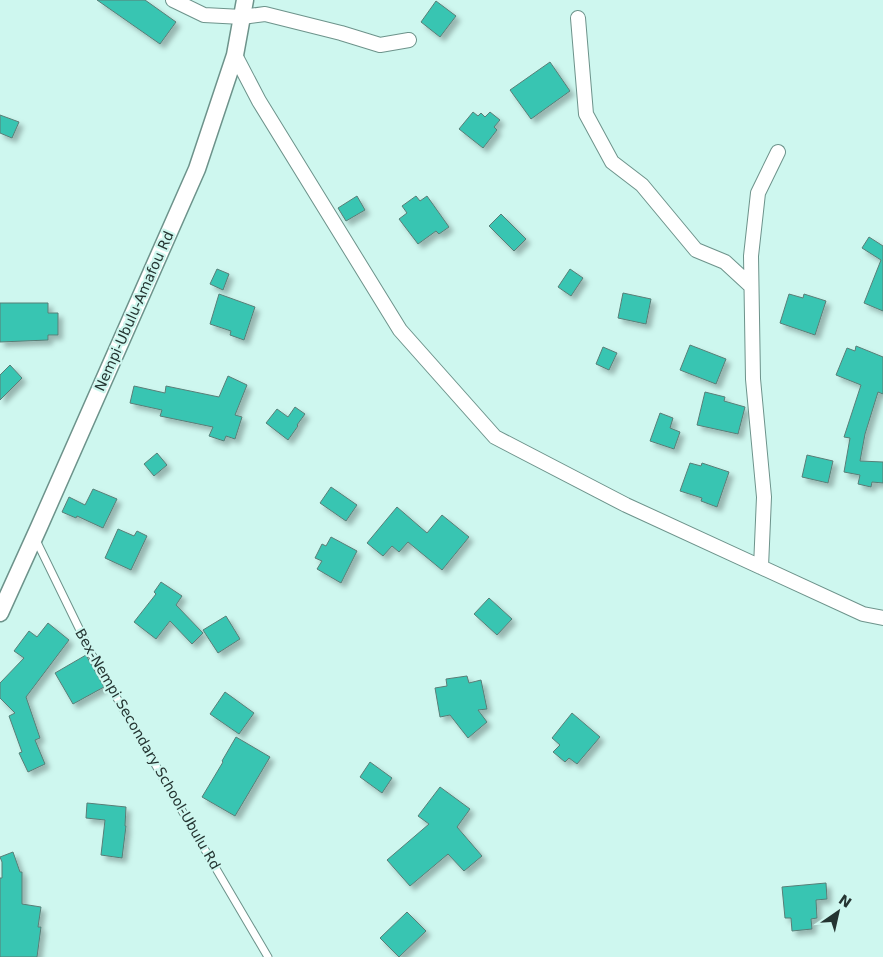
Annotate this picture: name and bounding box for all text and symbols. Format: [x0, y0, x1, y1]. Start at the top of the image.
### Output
street label: Nempi-Ubulu-Amafou Rd [91, 229, 177, 393]
street label: Bex-Nempi Secondary School-Ubulu Rd [72, 626, 224, 872]
north arrow [813, 887, 863, 937]
text: N [836, 891, 855, 911]

